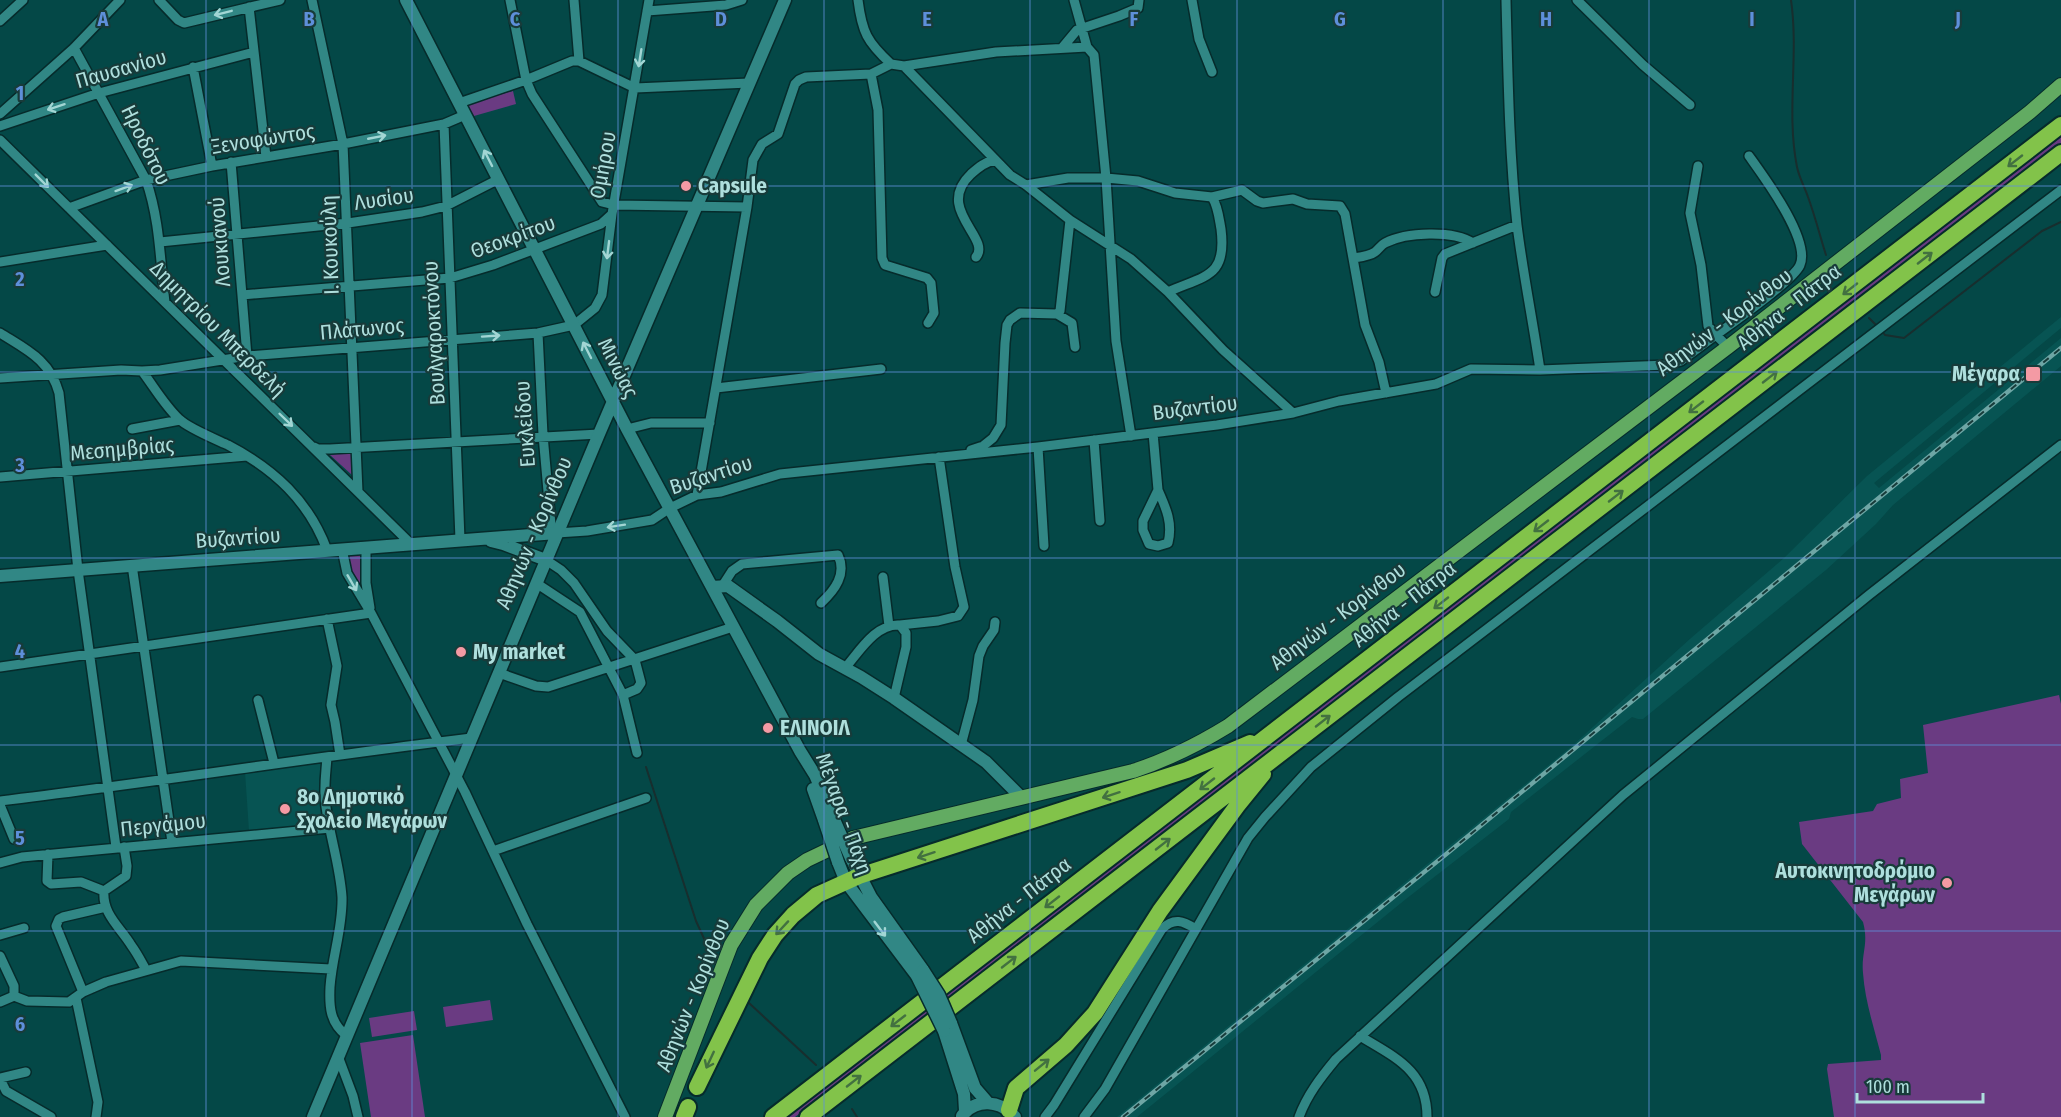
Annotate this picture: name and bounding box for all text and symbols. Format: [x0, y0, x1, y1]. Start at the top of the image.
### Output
text: A [97, 7, 110, 31]
text: B [303, 7, 315, 31]
text: C [510, 7, 521, 31]
text: D [715, 7, 727, 31]
text: E [922, 7, 932, 31]
text: F [1130, 7, 1139, 31]
text: G [1334, 7, 1346, 31]
text: H [1540, 7, 1552, 31]
text: I [1749, 7, 1755, 31]
text: J [1954, 7, 1961, 31]
one-way arrow [214, 8, 233, 20]
street label: Παυσανίου [73, 44, 169, 94]
one-way arrow [634, 47, 645, 67]
text: 1 [16, 81, 24, 105]
street label: Ηροδότου [115, 101, 177, 189]
one-way arrow [47, 102, 66, 113]
street label: Ξενοφώντος [209, 118, 317, 160]
street label: Ομήρου [584, 129, 622, 201]
one-way arrow [367, 131, 386, 143]
one-way arrow [482, 150, 493, 168]
one-way arrow [2007, 154, 2023, 167]
one-way arrow [34, 173, 49, 188]
place label: Capsule [698, 173, 767, 199]
marker: Capsule [679, 179, 693, 193]
one-way arrow [114, 182, 133, 193]
street label: Λυσίου [352, 182, 416, 216]
street label: Ι. Κουκούλη [315, 195, 345, 295]
street label: Λουκιανού [204, 196, 236, 288]
street label: Θεοκρίτου [467, 210, 559, 264]
one-way arrow [602, 240, 613, 260]
one-way arrow [1916, 251, 1932, 264]
street label: Δημητρίου Μπερδελή [144, 255, 292, 403]
street label: Αθήνα - Πάτρα [1732, 258, 1846, 356]
street label: Βουλγαροκτόνου [417, 260, 451, 406]
street label: Αθηνών - Κορίνθου [1651, 263, 1797, 381]
text: 2 [14, 267, 25, 291]
one-way arrow [1842, 282, 1858, 295]
street label: Πλάτωνος [319, 312, 405, 346]
one-way arrow [481, 331, 500, 342]
street label: Μινώας [592, 334, 644, 402]
one-way arrow [581, 342, 593, 359]
place label: Μέγαρα [1952, 361, 2021, 387]
marker: Μέγαρα [2024, 365, 2042, 383]
one-way arrow [1762, 370, 1778, 383]
street label: Ευκλείδου [509, 380, 541, 468]
street label: Βυζαντίου [1151, 390, 1239, 426]
one-way arrow [1688, 401, 1704, 414]
one-way arrow [278, 413, 293, 428]
street label: Μεσημβρίας [69, 431, 175, 466]
street label: Βυζαντίου [666, 449, 756, 501]
text: 3 [14, 453, 25, 477]
street label: Αθηνών - Κορίνθου [490, 453, 578, 613]
one-way arrow [1607, 489, 1623, 502]
one-way arrow [1533, 520, 1549, 533]
one-way arrow [606, 521, 626, 532]
street label: Βυζαντίου [195, 522, 281, 554]
street label: Αθήνα - Πάτρα [1347, 555, 1461, 653]
street label: Αθηνών - Κορίνθου [1265, 557, 1411, 675]
one-way arrow [347, 574, 359, 591]
one-way arrow [1434, 597, 1450, 609]
text: 4 [15, 639, 25, 663]
place label: My market [473, 639, 566, 665]
marker: My market [454, 645, 468, 659]
place label: ΕΛΙΝΟΙΛ [780, 715, 850, 741]
one-way arrow [1314, 715, 1330, 727]
marker: ΕΛΙΝΟΙΛ [761, 721, 775, 735]
street label: Μέγαρα - Πάχη [810, 749, 878, 879]
one-way arrow [1199, 777, 1215, 790]
place label: 8ο Δημοτικό Σχολείο Μεγάρων [297, 784, 447, 834]
one-way arrow [1102, 790, 1121, 801]
marker: 8ο Δημοτικό Σχολείο Μεγάρων [278, 802, 292, 816]
street label: Περγάμου [119, 808, 207, 842]
text: 5 [15, 826, 25, 850]
one-way arrow [1155, 837, 1171, 850]
one-way arrow [917, 850, 936, 861]
street label: Αθήνα - Πάτρα [962, 851, 1076, 949]
place label: Αυτοκινητοδρόμιο Μεγάρων [1775, 858, 1935, 908]
marker: Αυτοκινητοδρόμιο Μεγάρων [1940, 876, 1954, 890]
one-way arrow [1045, 896, 1061, 909]
street label: Αθηνών - Κορίνθου [650, 914, 736, 1076]
one-way arrow [774, 920, 789, 935]
one-way arrow [874, 920, 887, 936]
one-way arrow [1000, 956, 1016, 969]
text: 6 [15, 1012, 25, 1036]
one-way arrow [890, 1015, 906, 1028]
one-way arrow [704, 1050, 715, 1068]
one-way arrow [1034, 1058, 1050, 1071]
scale bar [1857, 1066, 1983, 1104]
one-way arrow [846, 1075, 862, 1088]
text: 100 m [1866, 1076, 1910, 1098]

